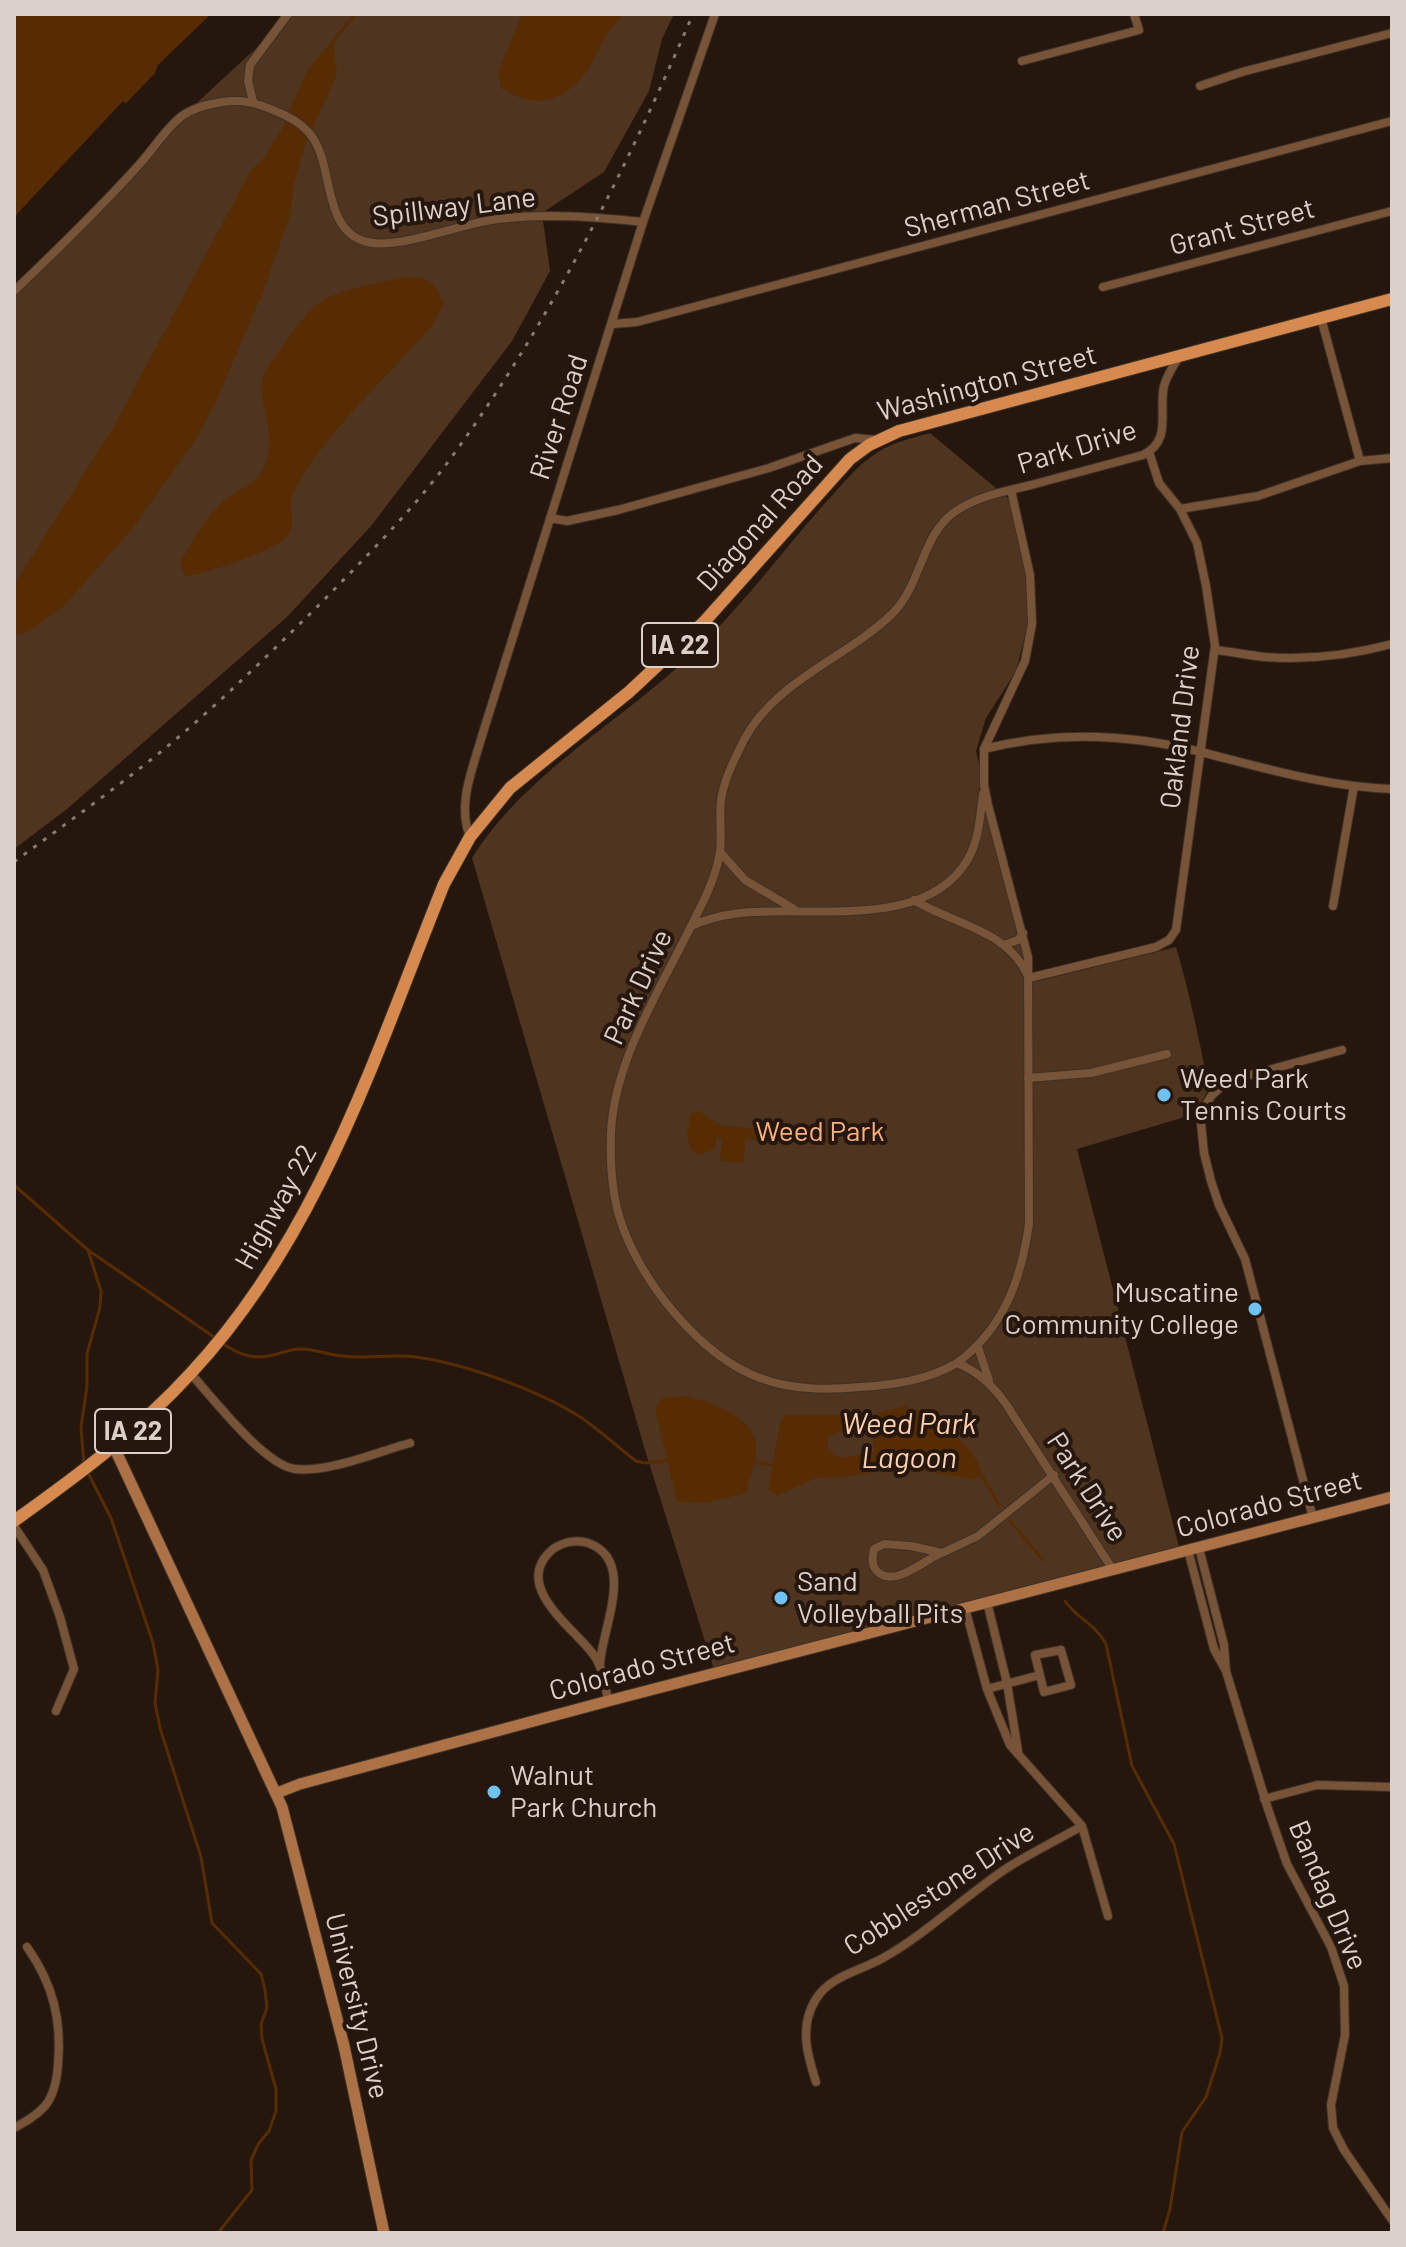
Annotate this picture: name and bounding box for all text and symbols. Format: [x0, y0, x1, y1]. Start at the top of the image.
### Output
street label: Sherman Street [900, 163, 1094, 245]
street label: Spillway Lane [370, 180, 538, 234]
street label: Grant Street [1166, 191, 1318, 263]
street label: Washington Street [874, 338, 1100, 428]
street label: River Road [523, 350, 595, 484]
street label: Park Drive [1013, 413, 1141, 481]
street label: Diagonal Road [690, 448, 830, 598]
road number: IA 22 [642, 623, 718, 667]
street label: Oakland Drive [1153, 643, 1207, 811]
street label: Park Drive [597, 924, 679, 1050]
place label: Weed Park Tennis Courts [1180, 1062, 1347, 1128]
marker: Weed Park Tennis Courts [1155, 1086, 1173, 1104]
park label: Weed Park [756, 1115, 884, 1149]
street label: Highway 22 [228, 1139, 324, 1275]
place label: Muscatine Community College [1005, 1276, 1239, 1342]
marker: Muscatine Community College [1246, 1300, 1264, 1318]
water label: Weed Park Lagoon [842, 1406, 976, 1476]
road number: IA 22 [95, 1409, 171, 1453]
street label: Park Drive [1039, 1426, 1135, 1548]
street label: Colorado Street [1172, 1463, 1366, 1545]
place label: Sand Volleyball Pits [797, 1565, 963, 1631]
marker: Sand Volleyball Pits [772, 1589, 790, 1607]
street label: Colorado Street [545, 1626, 739, 1708]
place label: Walnut Park Church [510, 1759, 657, 1825]
marker: Walnut Park Church [485, 1783, 503, 1801]
street label: Cobblestone Drive [838, 1815, 1040, 1963]
street label: Bandag Drive [1281, 1815, 1375, 1975]
street label: University Drive [318, 1910, 396, 2102]

